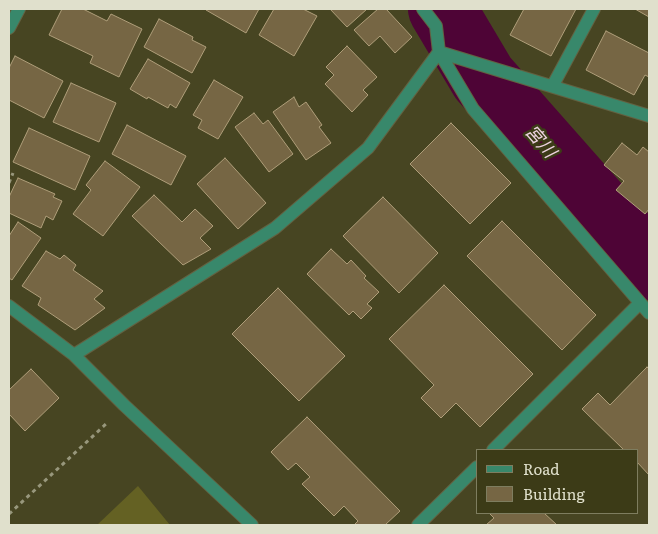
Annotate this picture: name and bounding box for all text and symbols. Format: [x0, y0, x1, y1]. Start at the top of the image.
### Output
water label: 宮川 [520, 121, 560, 163]
legend [476, 449, 638, 514]
text: Road [523, 457, 559, 480]
text: Building [523, 482, 585, 505]

